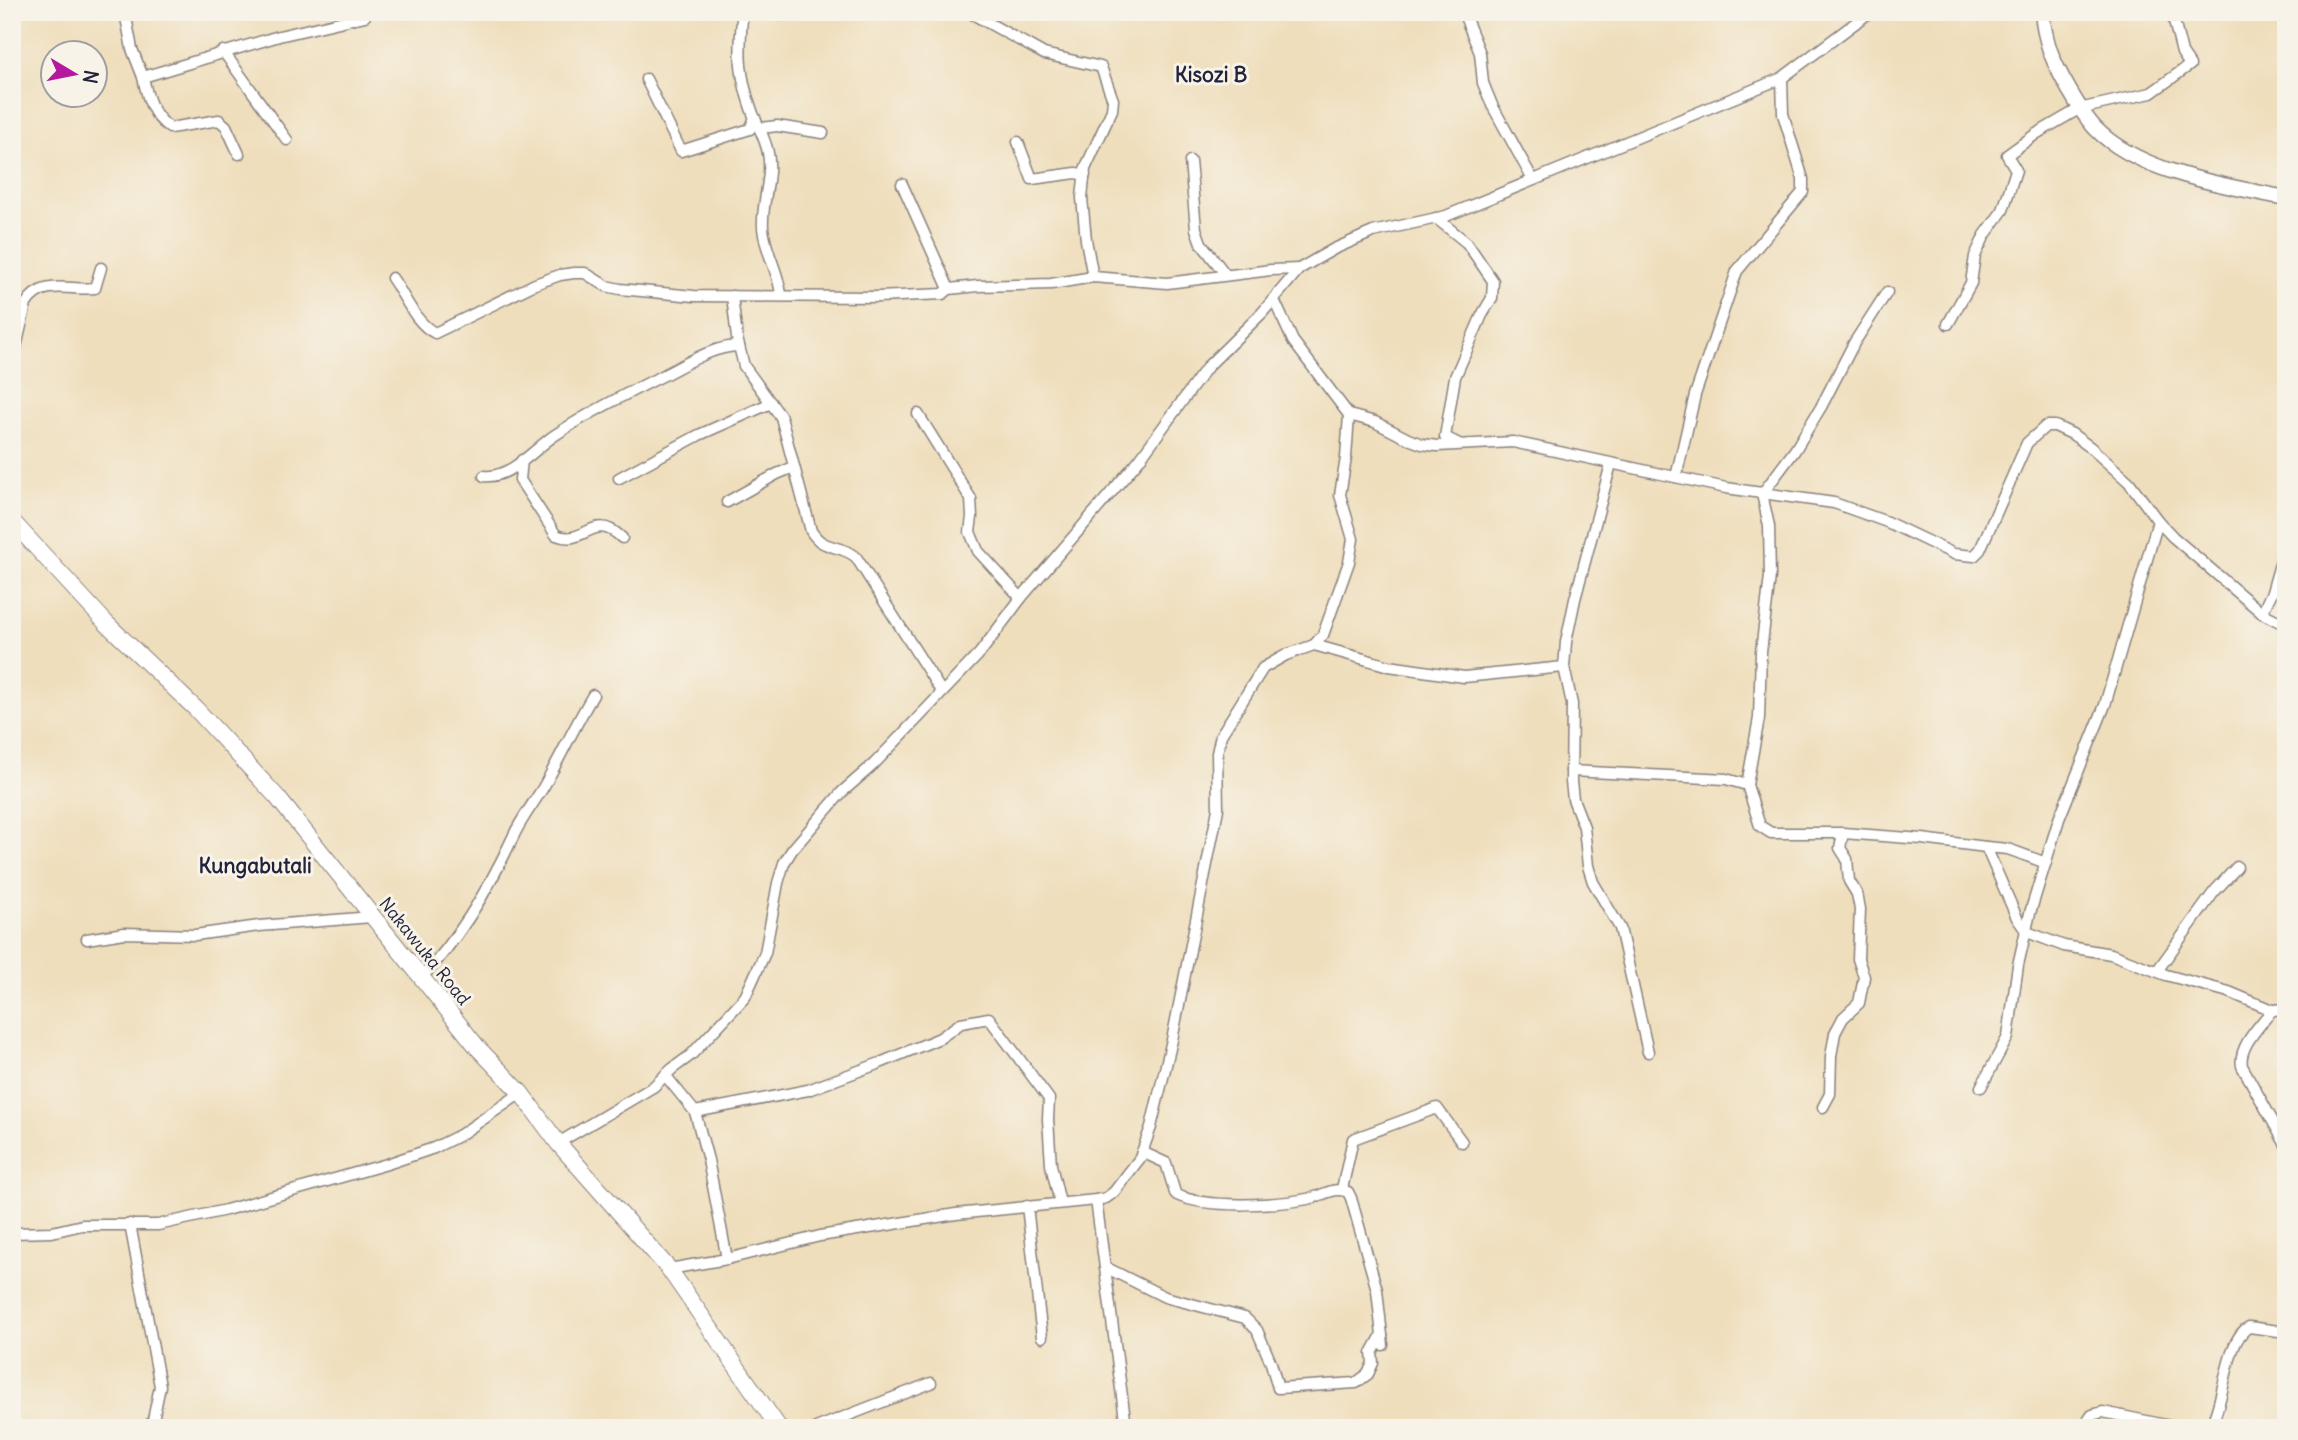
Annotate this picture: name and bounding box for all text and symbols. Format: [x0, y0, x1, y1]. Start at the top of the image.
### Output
north arrow [38, 38, 108, 108]
district label: Kisozi B [1175, 61, 1247, 88]
text: N [78, 68, 104, 86]
district label: Kungabutali [198, 852, 312, 879]
street label: Nakawuka Road [374, 892, 476, 1010]

